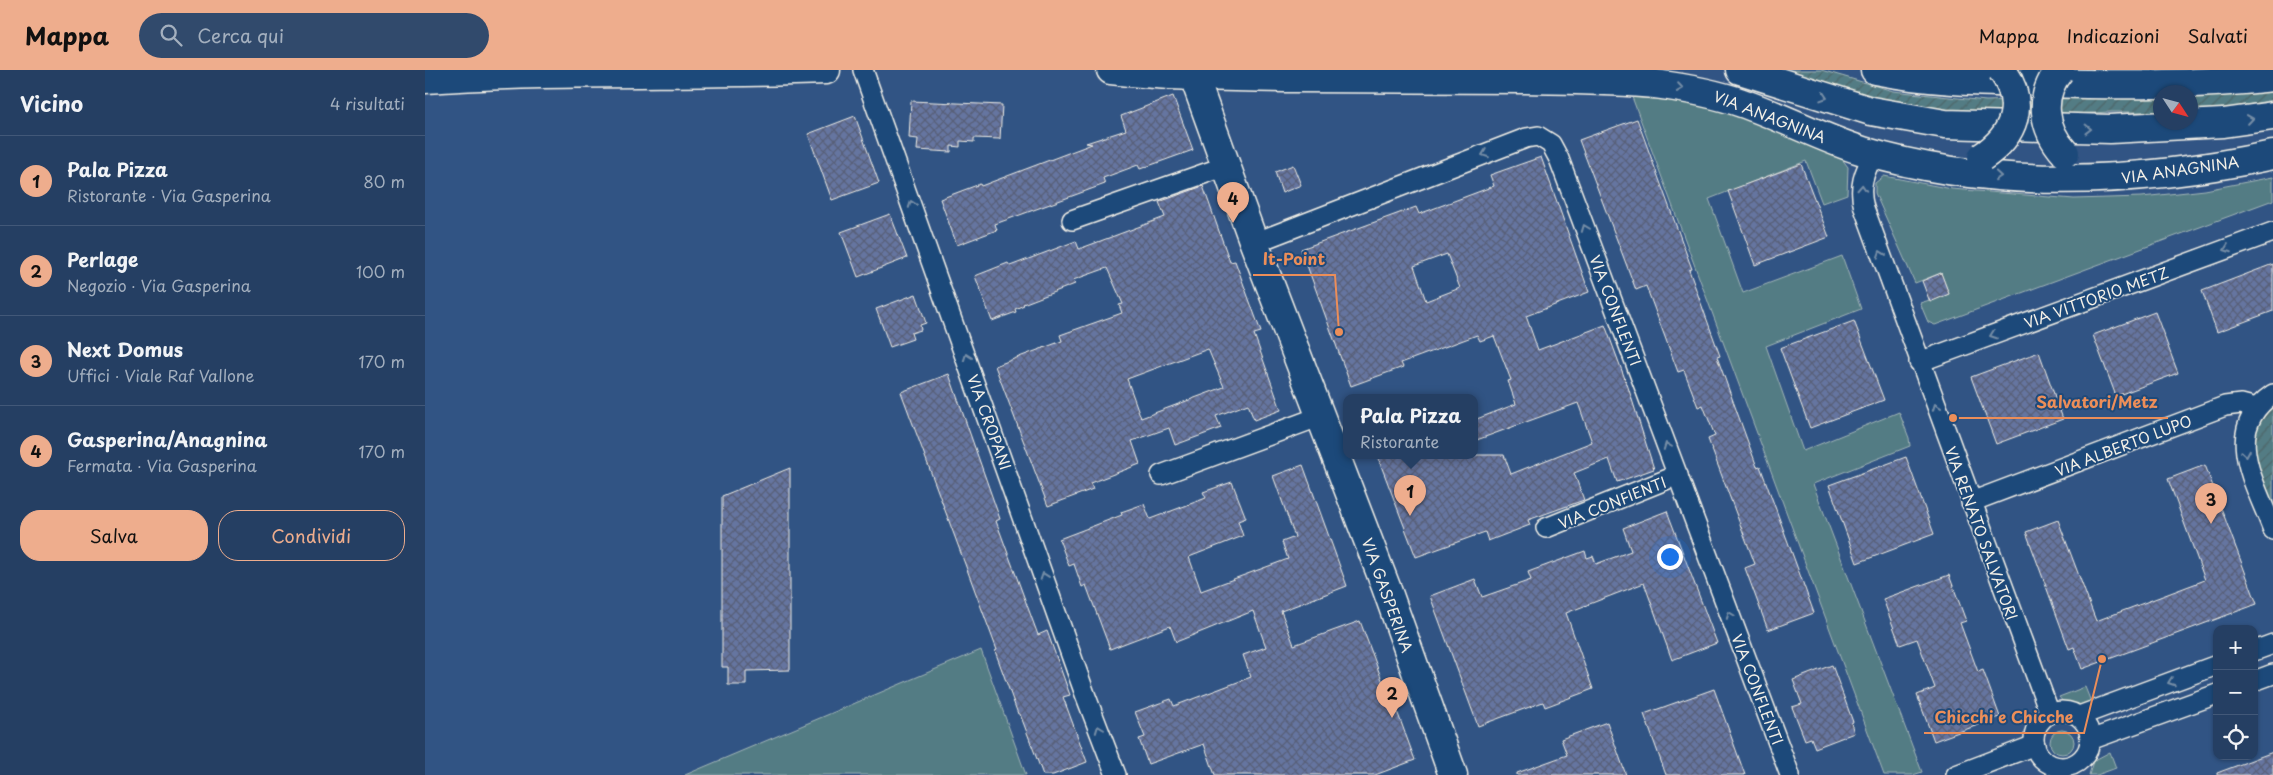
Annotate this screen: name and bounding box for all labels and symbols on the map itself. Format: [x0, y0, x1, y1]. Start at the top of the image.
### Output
one-way arrow [1675, 82, 1684, 92]
street label: VIA ANAGNINA [1711, 84, 1829, 148]
north arrow [2153, 85, 2198, 130]
one-way arrow [1819, 92, 1828, 102]
one-way arrow [2246, 115, 2255, 125]
one-way arrow [2085, 124, 2093, 134]
one-way arrow [1482, 148, 1490, 158]
street label: VIA ANAGNINA [2120, 149, 2240, 189]
one-way arrow [1994, 170, 2002, 181]
pin: 4 [1217, 182, 1249, 223]
one-way arrow [1856, 184, 1867, 192]
one-way arrow [908, 200, 918, 209]
one-way arrow [1581, 225, 1591, 233]
one-way arrow [2223, 243, 2232, 253]
callout: It-Point [1253, 244, 1335, 275]
text: It-Point [1263, 246, 1325, 270]
street label: VIA CONFLENTI [1584, 251, 1648, 369]
one-way arrow [1876, 251, 1886, 259]
street label: VIA VITTORIO METZ [2021, 260, 2171, 334]
one-way arrow [1989, 329, 1997, 339]
one-way arrow [963, 353, 973, 362]
street label: VIA CROPANI [962, 371, 1018, 473]
callout: Salvatori/Metz [2026, 387, 2168, 418]
text: Salvatori/Metz [2036, 389, 2158, 413]
one-way arrow [1932, 403, 1942, 412]
street label: VIA ALBERTO LUPO [2051, 408, 2195, 482]
one-way arrow [1663, 442, 1673, 451]
street label: VIA RENATO SALVATORI [1940, 443, 2024, 623]
one-way arrow [2240, 450, 2251, 458]
street label: VIA CONFIENTI [1554, 470, 1670, 534]
pin: 1 [1394, 475, 1426, 516]
pin: 3 [2195, 483, 2227, 524]
street label: VIA GASPERINA [1357, 534, 1419, 656]
your location [1657, 544, 1683, 570]
one-way arrow [1040, 573, 1050, 581]
one-way arrow [1726, 611, 1736, 619]
street label: VIA CONFLENTI [1726, 630, 1790, 748]
one-way arrow [2167, 676, 2176, 686]
pin: 2 [1376, 677, 1408, 718]
callout: Chicchi e Chicche [1924, 702, 2084, 733]
text: Chicchi e Chicche [1935, 704, 2074, 728]
one-way arrow [1095, 726, 1105, 734]

